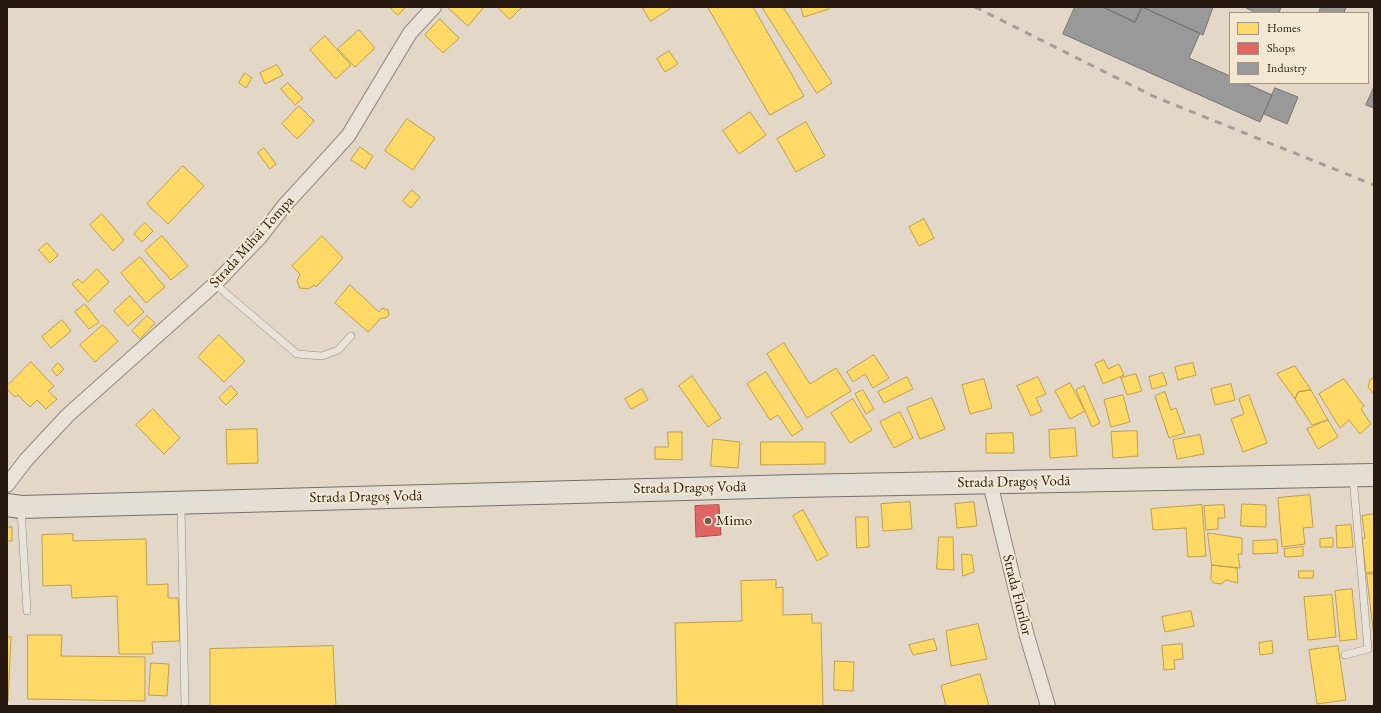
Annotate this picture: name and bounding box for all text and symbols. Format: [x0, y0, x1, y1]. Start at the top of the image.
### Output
legend [1229, 12, 1369, 84]
text: Homes [1267, 20, 1301, 36]
text: Shops [1267, 40, 1295, 56]
text: Industry [1267, 60, 1307, 76]
street label: Strada Mihai Tompa [206, 192, 298, 292]
street label: Strada Dragoș Vodă [957, 472, 1071, 492]
street label: Strada Dragoș Vodă [633, 478, 747, 498]
street label: Strada Dragoș Vodă [309, 487, 423, 507]
place label: Mimo [716, 512, 752, 530]
marker: Mimo [703, 516, 713, 526]
street label: Strada Florilor [998, 553, 1036, 637]

